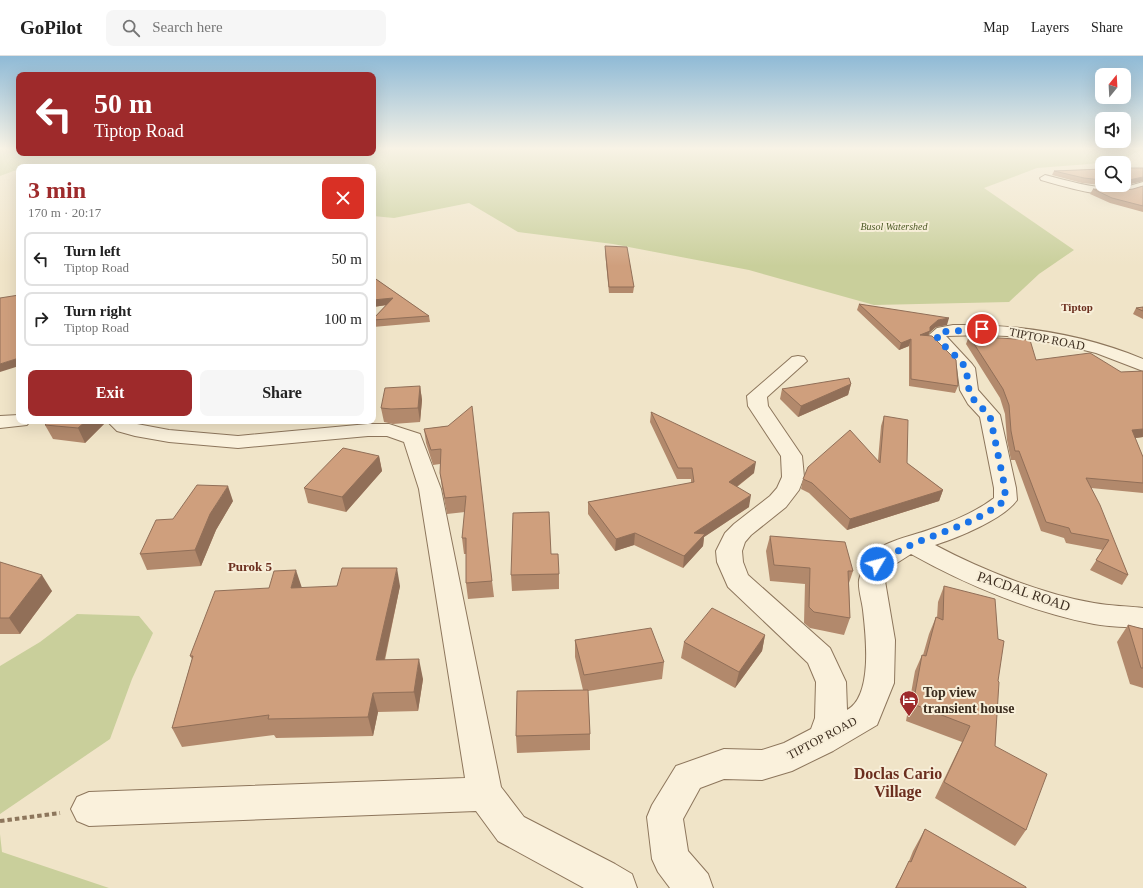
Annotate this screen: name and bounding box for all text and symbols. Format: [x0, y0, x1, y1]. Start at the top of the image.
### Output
search box [106, 10, 386, 46]
text: GoPilot [20, 17, 82, 38]
icon: search [120, 17, 142, 39]
text: Search here [152, 19, 223, 35]
text: Map [983, 20, 1009, 35]
text: Layers [1031, 20, 1069, 35]
text: Share [1091, 20, 1123, 35]
north arrow [1095, 68, 1131, 104]
map controls [1095, 68, 1131, 192]
icon: left [28, 88, 80, 140]
text: 50 m [94, 88, 152, 119]
button: sound [1095, 112, 1131, 148]
text: Tiptop Road [94, 121, 184, 141]
button: search [1095, 156, 1131, 192]
text: 3 min [28, 177, 86, 203]
button: close [322, 177, 364, 219]
text: 170 m · 20:17 [28, 205, 101, 220]
park label: Busol Watershed [860, 221, 929, 232]
text: Turn left [64, 243, 121, 259]
icon: left [30, 248, 52, 270]
text: 50 m [332, 251, 362, 267]
text: Tiptop Road [64, 260, 129, 275]
district label: Tiptop [1061, 301, 1093, 313]
text: Turn right [64, 303, 131, 319]
icon: right [30, 308, 52, 330]
text: 100 m [324, 311, 362, 327]
pin [965, 312, 999, 346]
icon: arrive [971, 318, 993, 340]
text: Tiptop Road [64, 320, 129, 335]
street label: TIPTOP ROAD [1008, 325, 1086, 353]
button: Exit [28, 370, 192, 416]
button: Share [200, 370, 364, 416]
position arrow [856, 543, 898, 585]
district label: Purok 5 [228, 559, 273, 574]
street label: PACDAL ROAD [975, 569, 1072, 614]
place label: Top view transient house [923, 685, 1014, 716]
hotel icon: Top view transient house [898, 689, 920, 717]
street label: TIPTOP ROAD [785, 714, 860, 762]
district label: Doclas Cario Village [854, 765, 942, 801]

